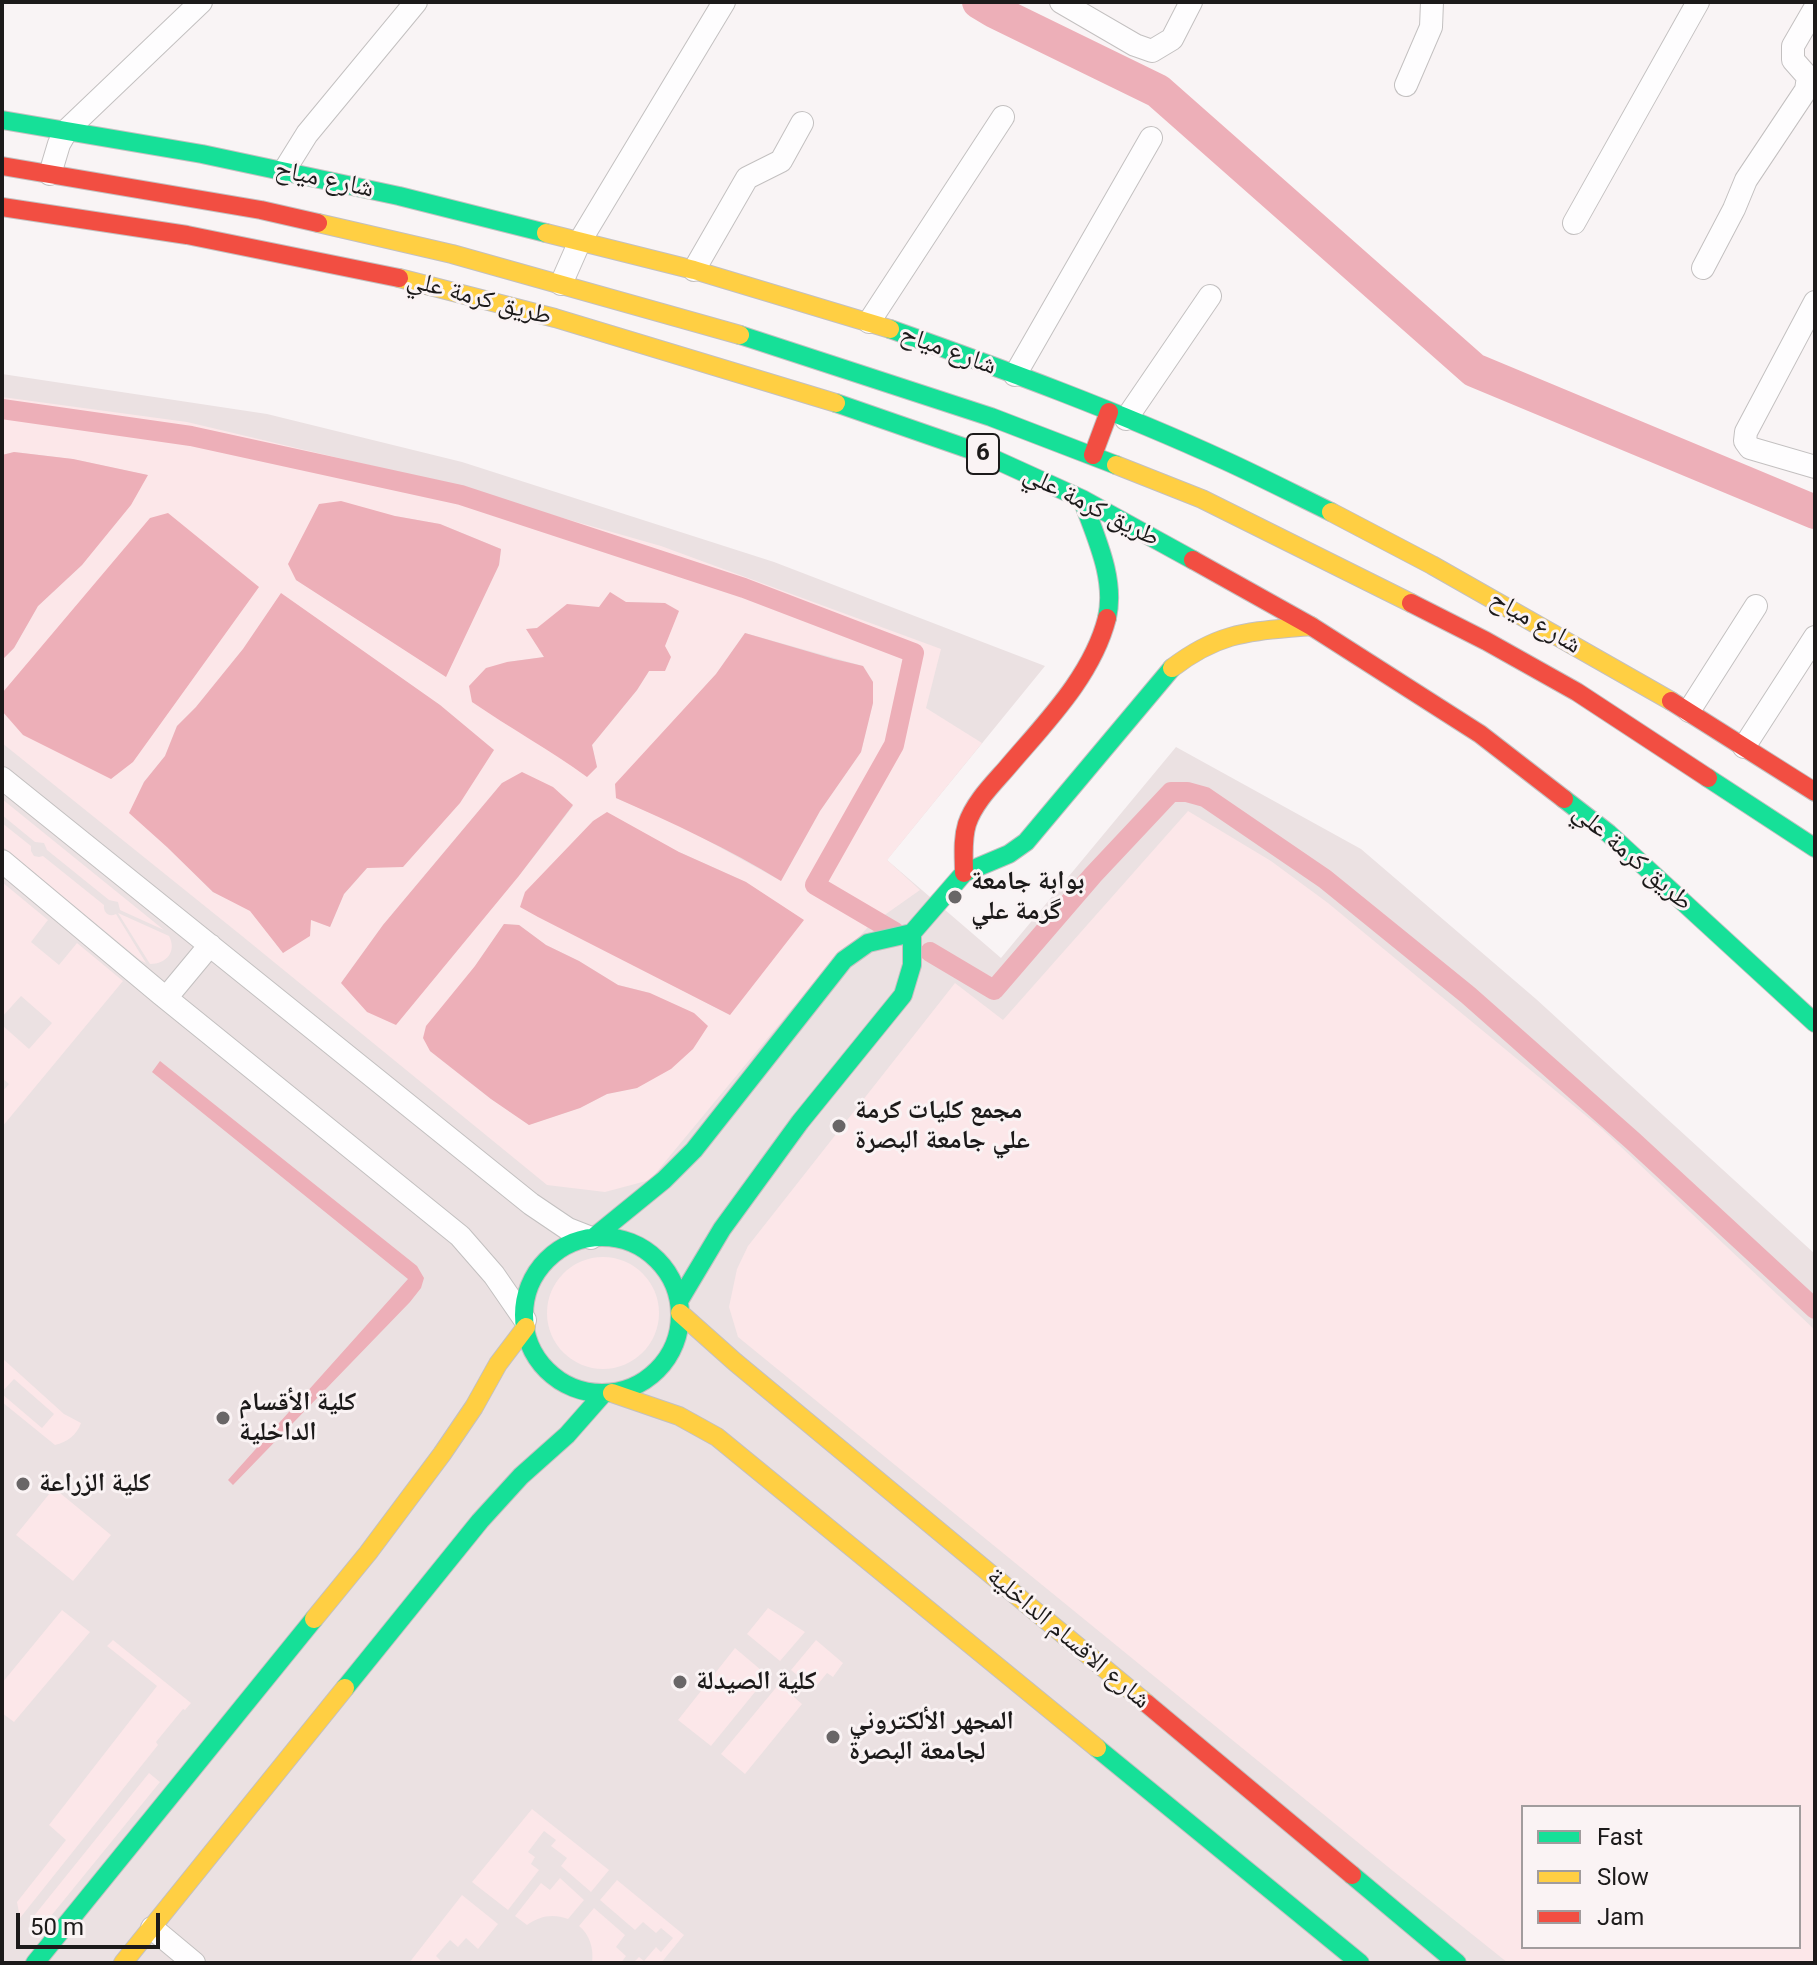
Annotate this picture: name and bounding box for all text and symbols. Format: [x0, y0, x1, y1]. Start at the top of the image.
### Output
street label: شارع مياح [272, 154, 376, 206]
street label: طريق كرمة علي [403, 265, 555, 333]
street label: شارع مياح [896, 319, 1000, 383]
road number: 6 [967, 434, 999, 474]
street label: طريق كرمة علي [1018, 459, 1164, 555]
street label: شارع مياح [1484, 584, 1586, 662]
street label: طريق كرمة علي [1566, 798, 1698, 918]
place label: بوابة جامعة گرمة علي [971, 866, 1084, 928]
marker: بوابة جامعة گرمة علي [946, 888, 964, 906]
place label: مجمع كليات كرمة علي جامعة البصرة [855, 1095, 1030, 1156]
marker: مجمع كليات كرمة علي جامعة البصرة [830, 1117, 848, 1135]
place label: كلية الأقسام الداخلية [239, 1387, 356, 1448]
marker: كلية الأقسام الداخلية [214, 1409, 232, 1427]
place label: كلية الزراعة [39, 1468, 151, 1500]
marker: كلية الزراعة [14, 1475, 32, 1493]
street label: شارع الاقسام الداخلية [980, 1562, 1156, 1716]
place label: كلية الصيدلة [696, 1666, 817, 1698]
marker: كلية الصيدلة [671, 1673, 689, 1691]
place label: المجهر الألكتروني لجامعة البصرة [849, 1706, 1014, 1768]
marker: المجهر الألكتروني لجامعة البصرة [824, 1728, 842, 1746]
legend [1521, 1805, 1801, 1949]
text: Fast [1597, 1823, 1643, 1851]
text: Slow [1597, 1863, 1649, 1891]
scale bar [20, 1897, 164, 1947]
text: Jam [1597, 1903, 1644, 1931]
text: 50 m [30, 1913, 84, 1941]

